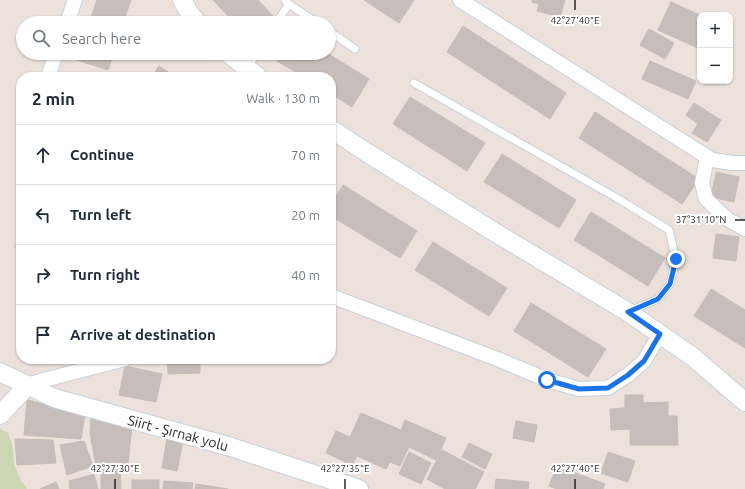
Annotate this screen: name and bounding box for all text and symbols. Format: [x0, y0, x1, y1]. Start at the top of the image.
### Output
map controls [697, 12, 733, 84]
button: + [697, 12, 733, 48]
text: 42°27'40"E [550, 15, 600, 26]
search box [16, 16, 336, 60]
icon: search [30, 27, 52, 49]
text: Search here [62, 30, 141, 47]
button: − [697, 48, 733, 84]
text: 2 min [32, 89, 75, 108]
text: Walk · 130 m [246, 91, 320, 105]
icon: ahead [32, 144, 54, 166]
text: Continue [70, 146, 134, 163]
text: 70 m [291, 148, 320, 162]
icon: left [32, 204, 54, 226]
text: Turn left [70, 206, 131, 223]
text: 20 m [291, 208, 320, 222]
text: 37°31'10"N [676, 214, 726, 225]
route end [667, 250, 685, 268]
icon: right [32, 264, 54, 286]
text: Turn right [70, 266, 140, 283]
text: 40 m [291, 268, 320, 282]
icon: arrive [32, 324, 54, 346]
text: Arrive at destination [70, 326, 216, 343]
route start [538, 371, 556, 389]
street label: Siirt - Şırnak yolu [126, 412, 230, 454]
text: 42°27'30"E [90, 463, 140, 474]
text: 42°27'35"E [320, 463, 370, 474]
text: 42°27'40"E [550, 463, 600, 474]

